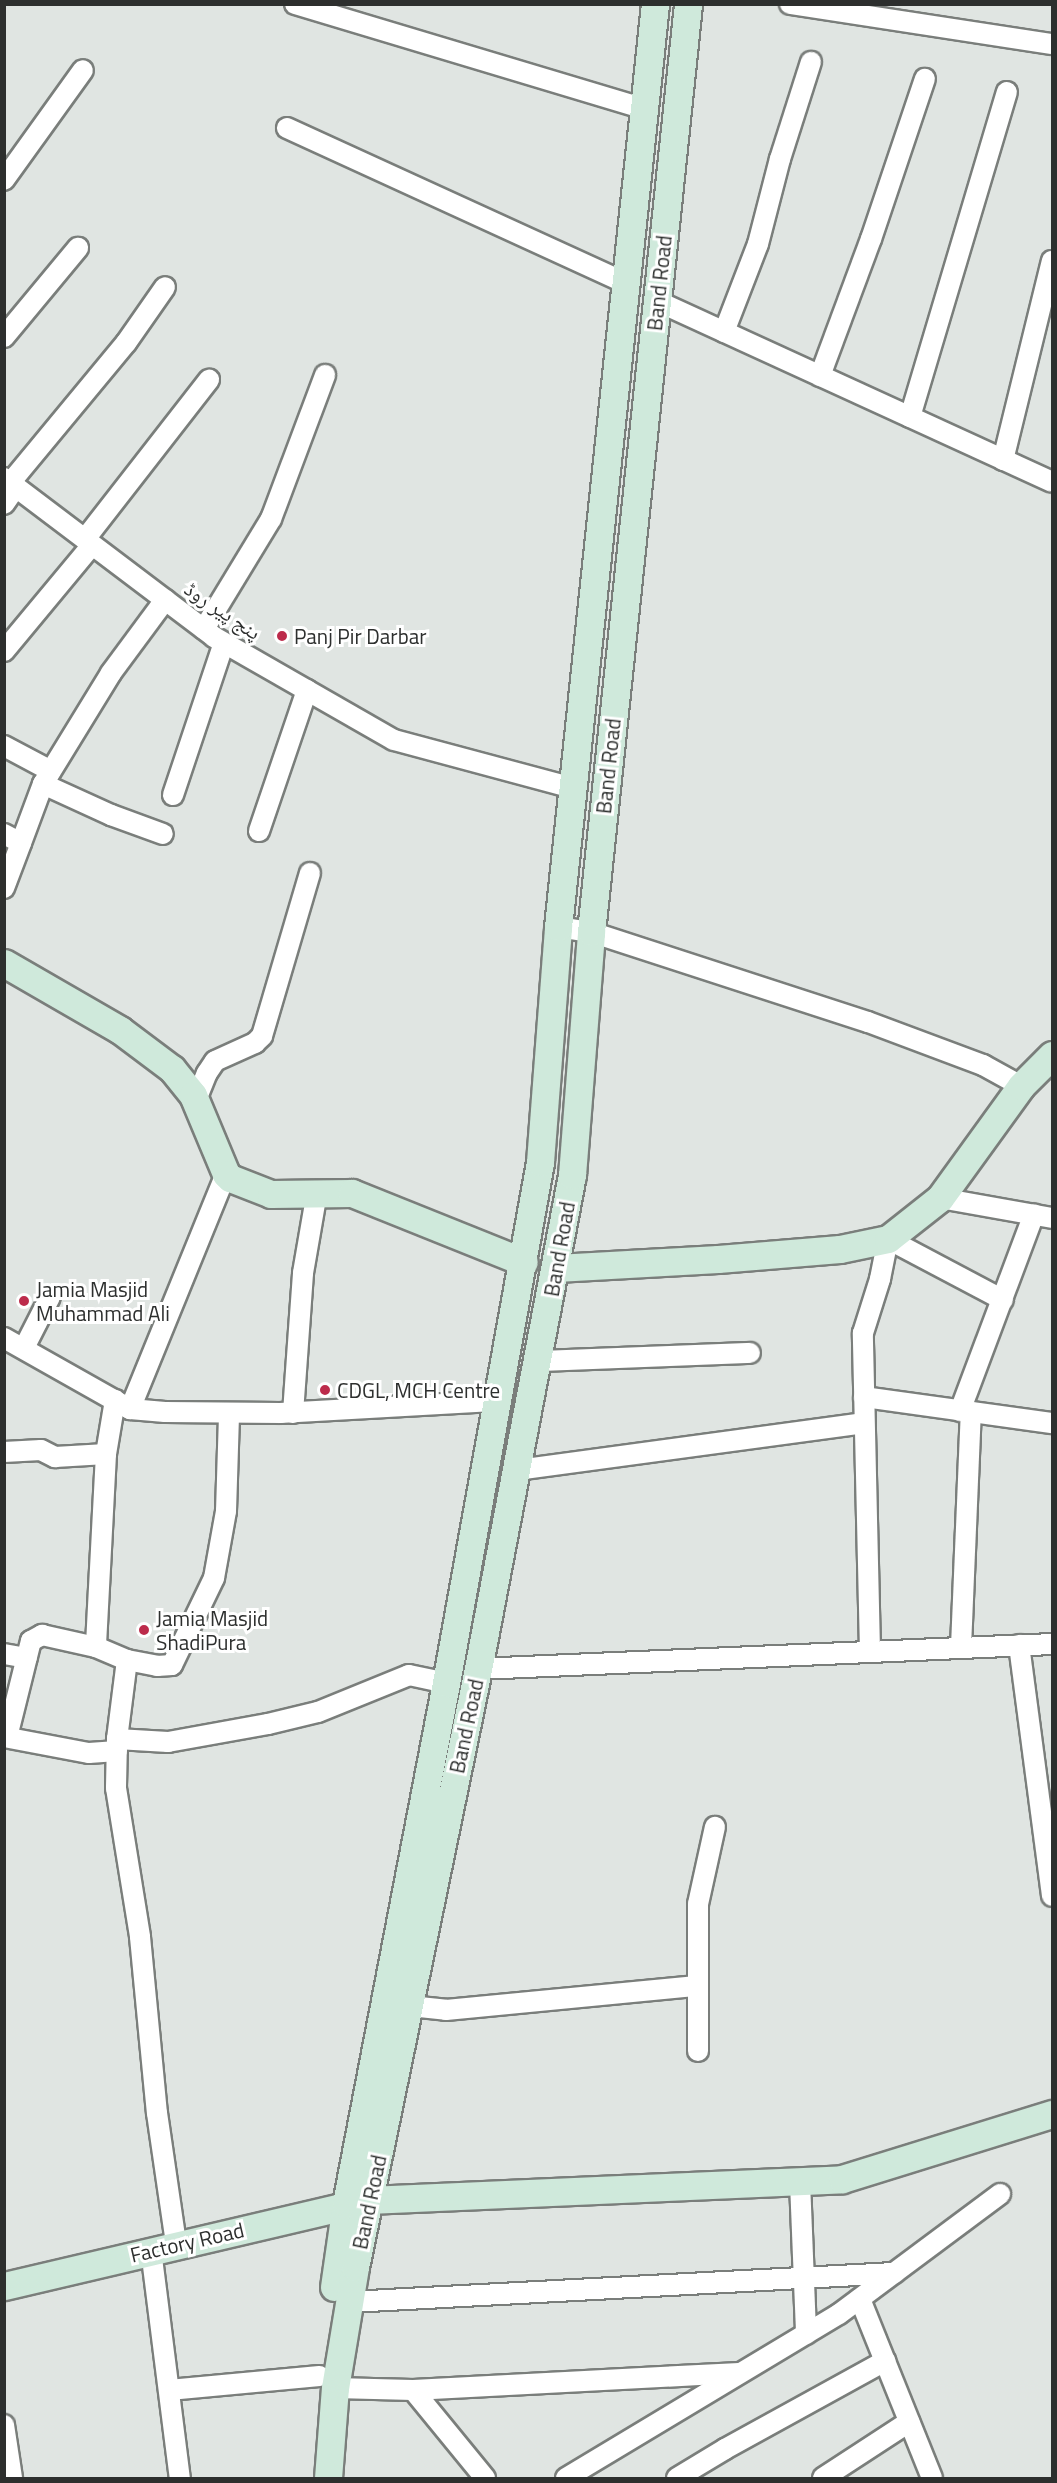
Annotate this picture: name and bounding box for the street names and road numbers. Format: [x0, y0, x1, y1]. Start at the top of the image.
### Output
street label: Band Road [641, 234, 677, 332]
street label: پنج پیر روڈ [180, 575, 266, 645]
street label: Band Road [590, 717, 626, 815]
street label: Band Road [538, 1200, 580, 1298]
street label: Band Road [444, 1676, 488, 1776]
street label: Band Road [347, 2152, 391, 2252]
street label: Factory Road [128, 2217, 246, 2267]

